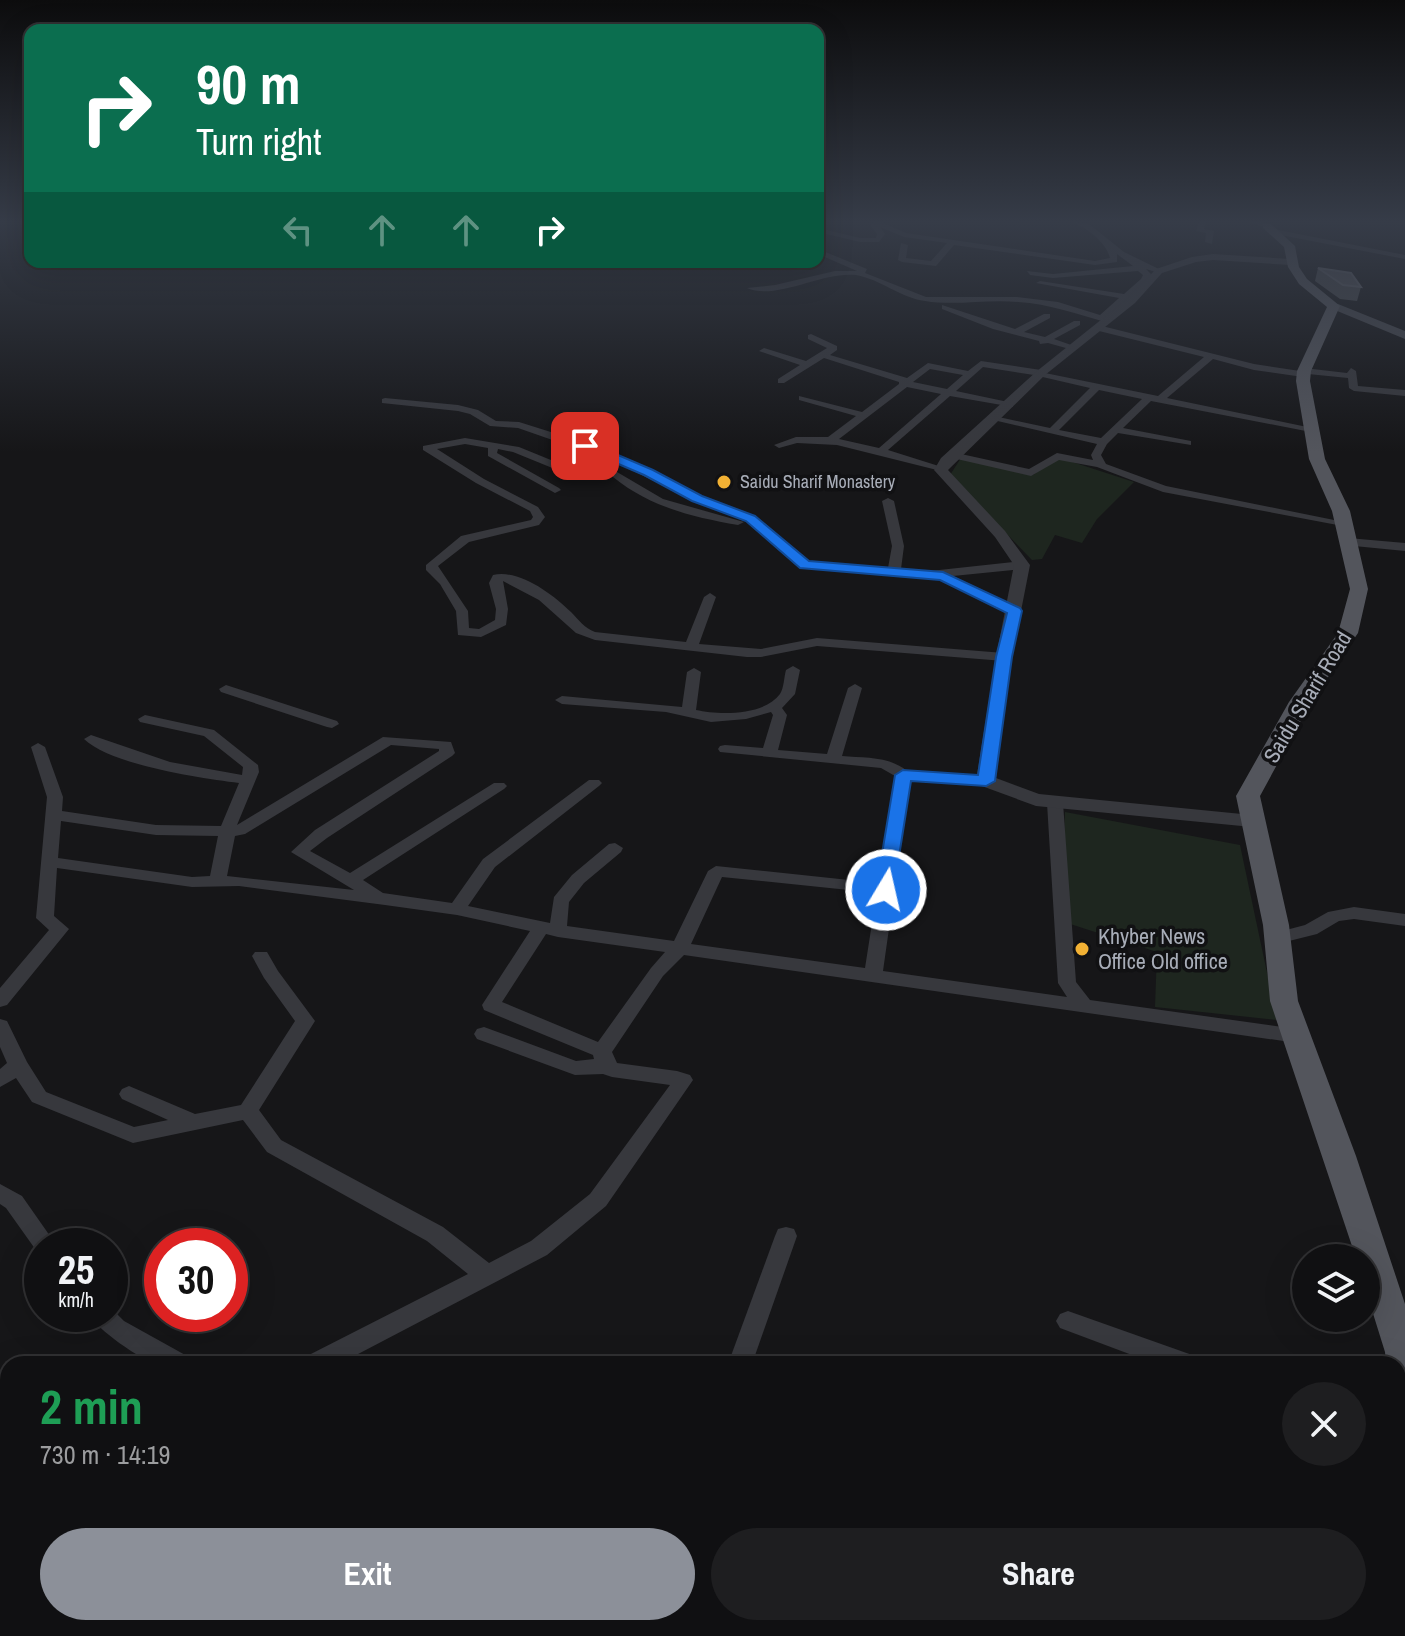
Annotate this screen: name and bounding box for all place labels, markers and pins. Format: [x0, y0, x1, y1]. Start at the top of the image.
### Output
pin [551, 412, 619, 480]
place label: Saidu Sharif Monastery [740, 469, 896, 494]
marker: Saidu Sharif Monastery [715, 473, 733, 491]
place label: Khyber News Office Old office [1098, 921, 1228, 976]
marker: Khyber News Office Old office [1073, 940, 1091, 958]

